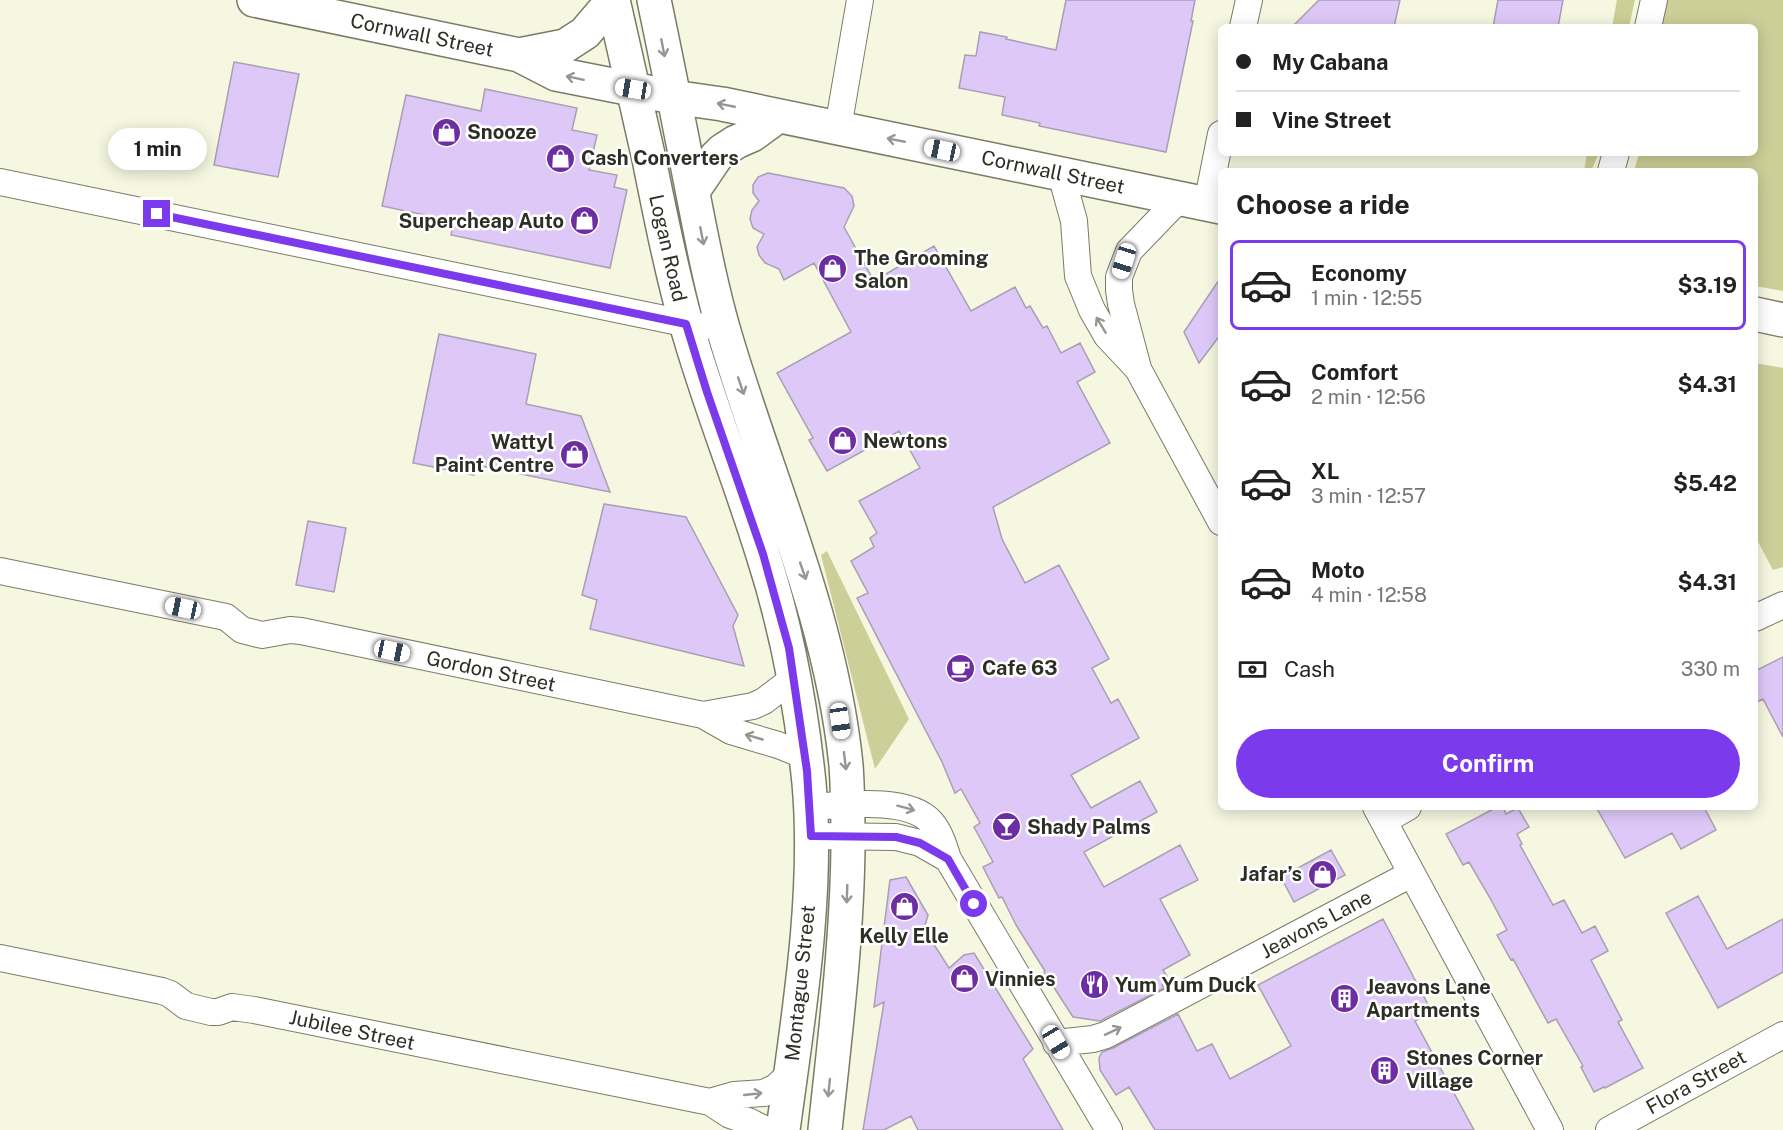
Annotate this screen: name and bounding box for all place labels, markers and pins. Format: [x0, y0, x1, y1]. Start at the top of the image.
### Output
shop icon: Snooze [430, 116, 462, 148]
place label: Snooze [467, 120, 537, 144]
shop icon: Cash Converters [544, 142, 576, 174]
place label: Cash Converters [581, 146, 739, 170]
shop icon: Supercheap Auto [569, 205, 601, 237]
place label: Supercheap Auto [399, 209, 564, 233]
place label: The Grooming Salon [854, 246, 989, 293]
shop icon: The Grooming Salon [817, 253, 849, 285]
shop icon: Newtons [826, 425, 858, 457]
place label: Newtons [863, 429, 948, 453]
place label: Wattyl Paint Centre [435, 430, 554, 477]
shop icon: Wattyl Paint Centre [559, 438, 591, 470]
cafe icon: Cafe 63 [945, 652, 977, 684]
place label: Cafe 63 [982, 656, 1058, 680]
bar icon: Shady Palms [990, 811, 1022, 843]
place label: Shady Palms [1027, 815, 1151, 839]
shop icon: Jafar’s [1307, 858, 1339, 890]
place label: Jafar’s [1240, 862, 1302, 886]
shop icon: Kelly Elle [888, 890, 920, 922]
place label: Kelly Elle [859, 924, 949, 948]
shop icon: Vinnies [948, 963, 980, 995]
place label: Vinnies [985, 967, 1056, 991]
restaurant icon: Yum Yum Duck [1078, 969, 1110, 1001]
place label: Yum Yum Duck [1115, 973, 1257, 997]
place label: Jeavons Lane Apartments [1366, 975, 1491, 1022]
building icon: Jeavons Lane Apartments [1329, 982, 1361, 1014]
place label: Stones Corner Village [1406, 1046, 1543, 1093]
building icon: Stones Corner Village [1369, 1054, 1401, 1086]

